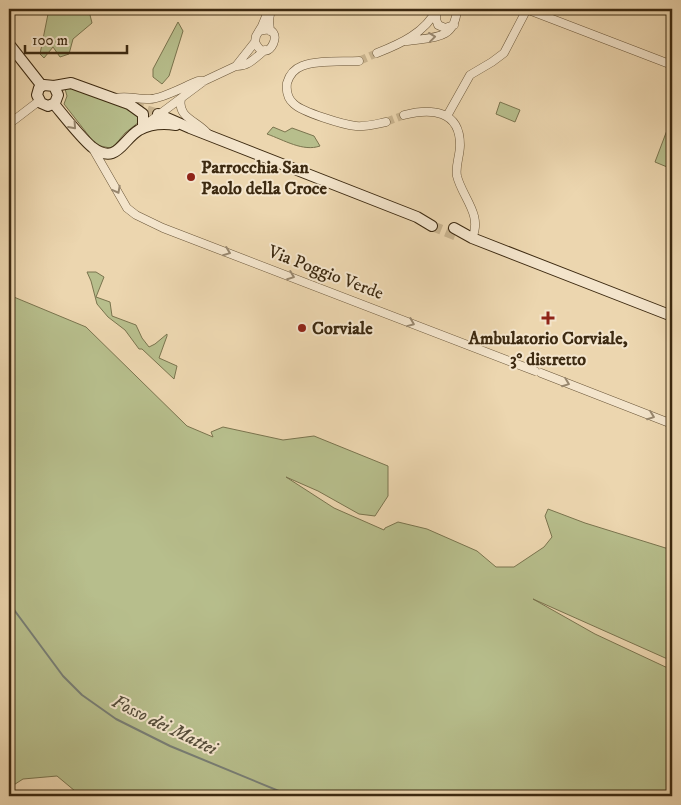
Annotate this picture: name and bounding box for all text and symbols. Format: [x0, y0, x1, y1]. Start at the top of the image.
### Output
scale bar [25, 22, 128, 54]
text: 100 m [32, 31, 68, 50]
one-way arrow [428, 32, 436, 43]
one-way arrow [67, 120, 76, 129]
place label: Parrocchia San Paolo della Croce [201, 157, 328, 200]
marker: Parrocchia San Paolo della Croce [185, 171, 197, 183]
one-way arrow [111, 184, 121, 193]
street label: Via Poggio Verde [264, 240, 387, 305]
one-way arrow [223, 246, 231, 256]
one-way arrow [286, 270, 295, 280]
marker: Ambulatorio Corviale, 3° distretto [541, 311, 555, 325]
one-way arrow [407, 317, 415, 327]
place label: Corviale [312, 318, 373, 340]
marker: Corviale [296, 322, 308, 334]
place label: Ambulatorio Corviale, 3° distretto [468, 328, 628, 371]
one-way arrow [561, 377, 569, 387]
one-way arrow [646, 410, 655, 420]
water label: Fosso dei Mattei [108, 690, 222, 761]

